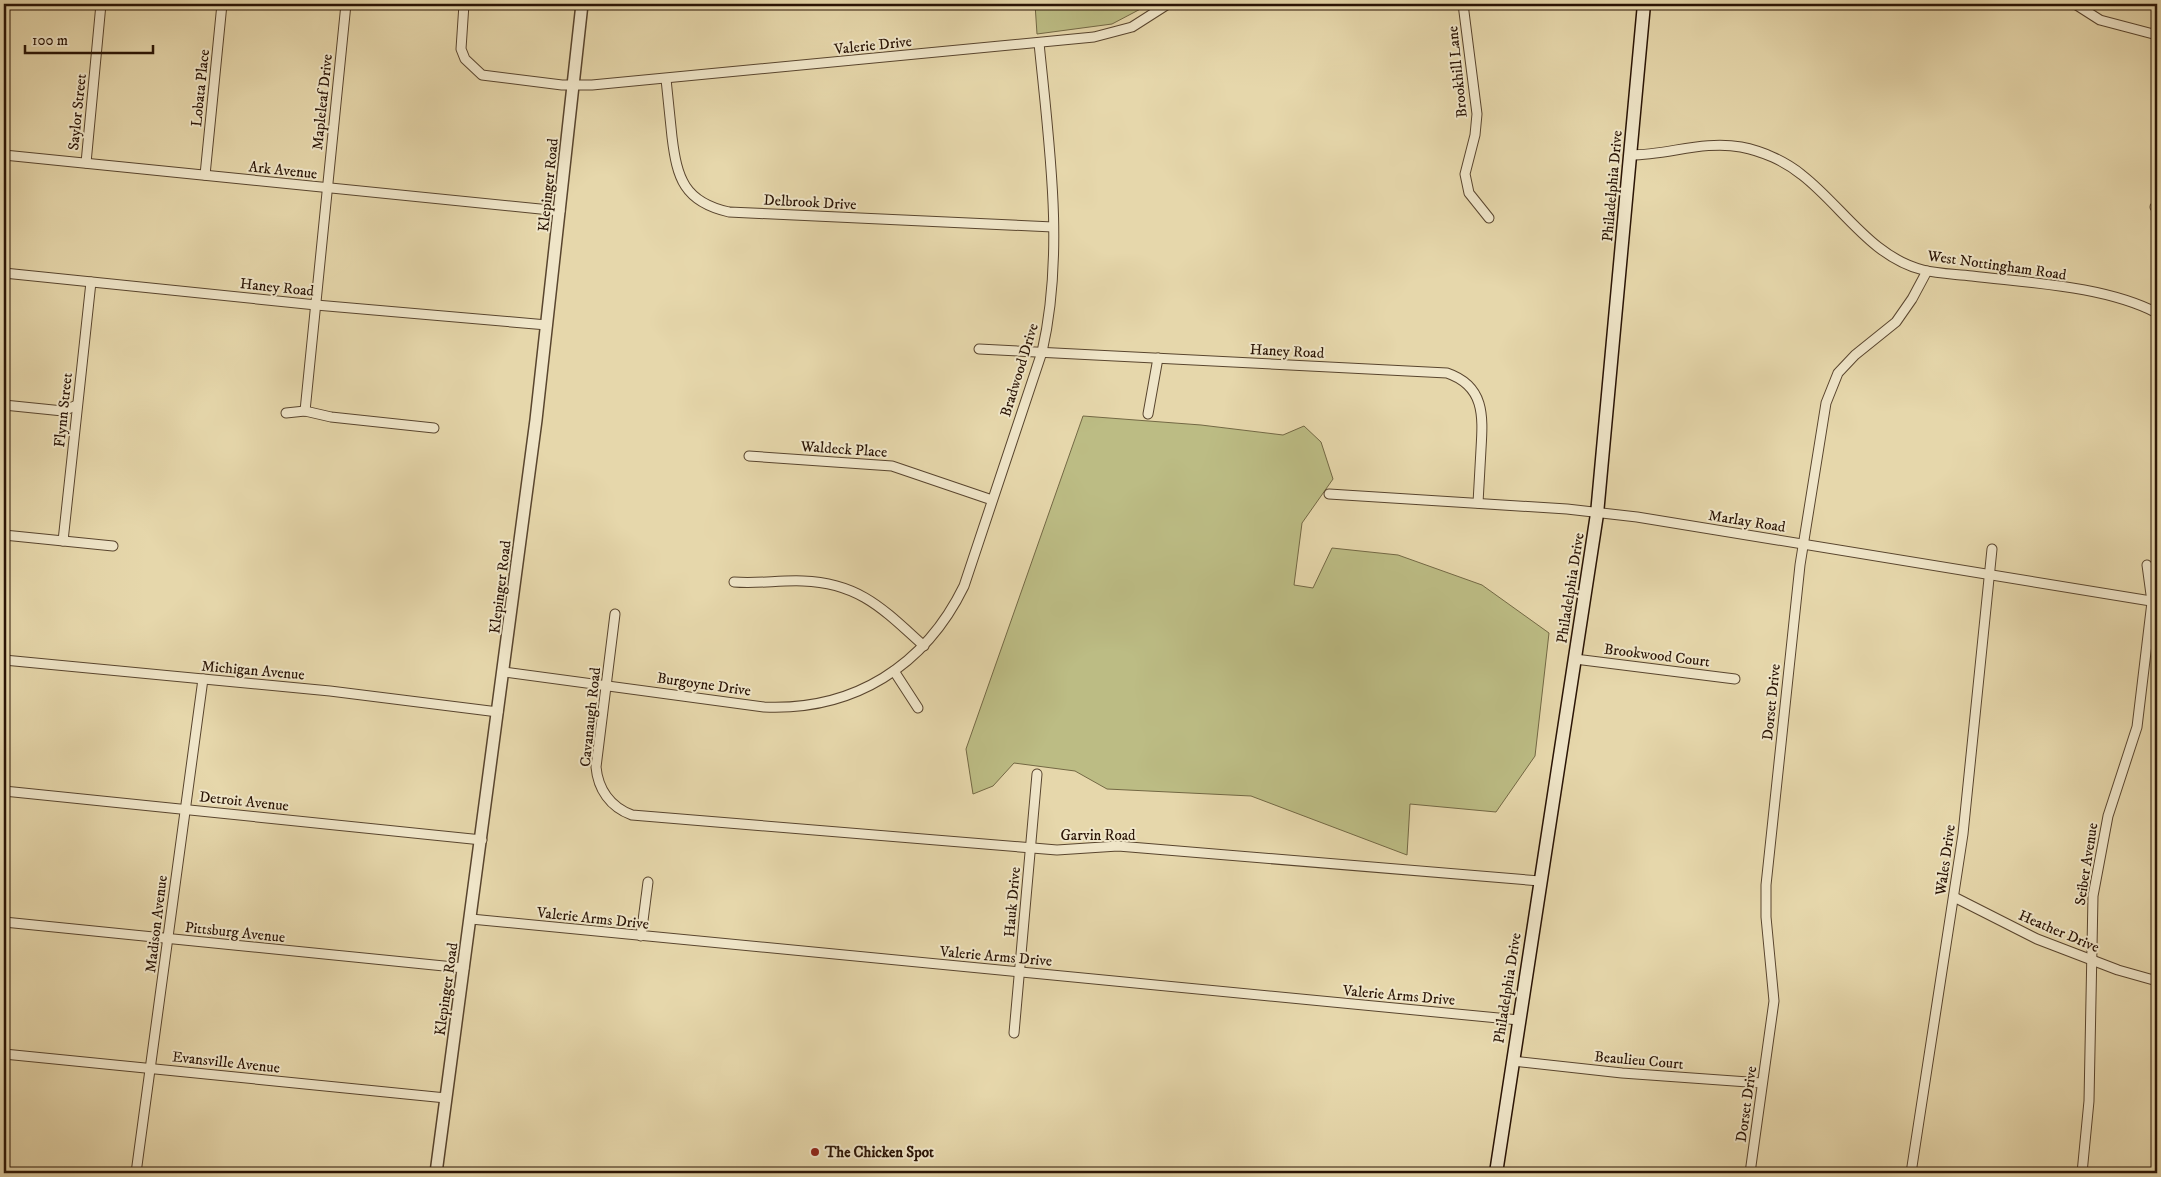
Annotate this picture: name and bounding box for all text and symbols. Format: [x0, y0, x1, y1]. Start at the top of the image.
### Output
scale bar [25, 22, 152, 54]
street label: Brookhill Lane [1443, 25, 1472, 119]
text: 100 m [32, 31, 68, 50]
street label: Valerie Drive [832, 32, 913, 59]
street label: Lobata Place [187, 48, 214, 128]
street label: Mapleleaf Drive [308, 53, 337, 151]
street label: Saylor Street [64, 73, 91, 151]
street label: Philadelphia Drive [1598, 130, 1627, 243]
street label: Klepinger Road [534, 137, 563, 233]
street label: Ark Avenue [248, 157, 318, 184]
street label: Delbrook Drive [763, 191, 857, 214]
street label: West Nottingham Road [1925, 246, 2068, 285]
street label: Haney Road [239, 274, 315, 301]
street label: Bradwood Drive [996, 321, 1043, 419]
street label: Haney Road [1249, 340, 1325, 363]
street label: Flynn Street [50, 372, 77, 448]
street label: Waldeck Place [799, 437, 888, 462]
street label: Marlay Road [1707, 506, 1787, 537]
street label: Philadelphia Drive [1552, 531, 1589, 645]
street label: Klepinger Road [485, 539, 516, 635]
street label: Brookwood Court [1603, 640, 1711, 671]
street label: Michigan Avenue [200, 657, 305, 684]
street label: Dorset Drive [1758, 663, 1785, 741]
street label: Cavanaugh Road [576, 666, 605, 768]
street label: Burgoyne Drive [656, 669, 752, 700]
street label: Detroit Avenue [198, 787, 290, 816]
street label: Seiber Avenue [2071, 821, 2102, 907]
street label: Wales Drive [1931, 823, 1960, 898]
street label: Garvin Road [1060, 826, 1136, 845]
street label: Hauk Drive [1000, 866, 1025, 938]
street label: Madison Avenue [141, 874, 172, 974]
street label: Valerie Arms Drive [535, 903, 650, 934]
street label: Heather Drive [2016, 906, 2102, 957]
street label: Pittsburg Avenue [184, 918, 286, 947]
street label: Philadelphia Drive [1489, 931, 1526, 1045]
street label: Klepinger Road [431, 941, 463, 1037]
street label: Valerie Arms Drive [938, 942, 1053, 971]
street label: Valerie Arms Drive [1341, 981, 1456, 1010]
street label: Evansville Avenue [171, 1047, 281, 1078]
street label: Beaulieu Court [1594, 1047, 1684, 1074]
street label: Dorset Drive [1732, 1065, 1761, 1143]
place label: The Chicken Spot [824, 1143, 934, 1162]
marker: The Chicken Spot [809, 1146, 821, 1158]

